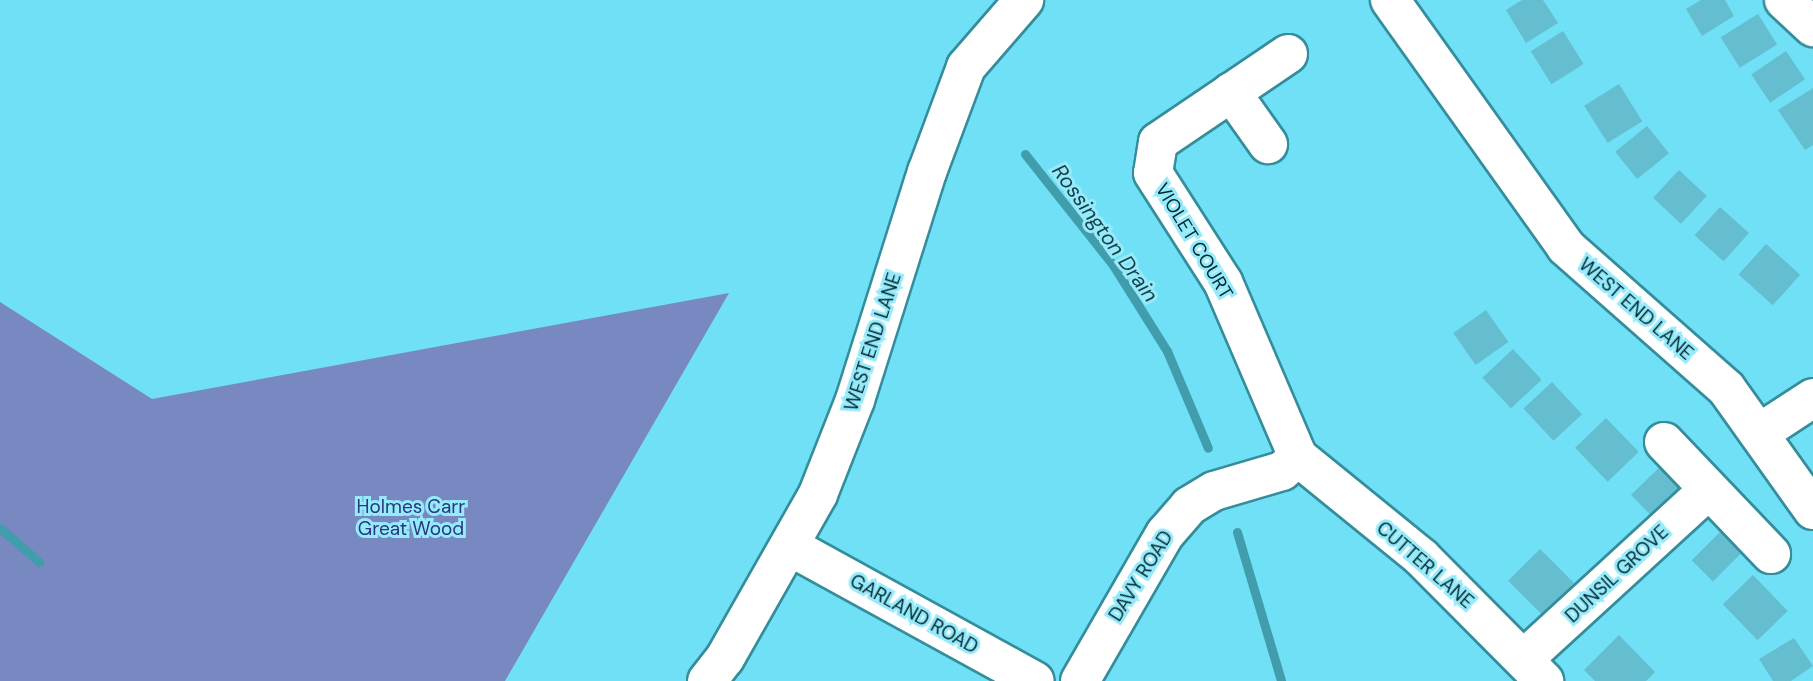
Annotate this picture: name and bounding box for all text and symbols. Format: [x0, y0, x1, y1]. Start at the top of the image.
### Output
water label: Rossington Drain [1047, 159, 1163, 307]
street label: VIOLET COURT [1150, 179, 1238, 303]
street label: WEST END LANE [1574, 253, 1698, 365]
street label: WEST END LANE [840, 270, 906, 414]
park label: Holmes Carr Great Wood [357, 496, 465, 540]
street label: CUTTER LANE [1372, 517, 1478, 613]
street label: DUNSIL GROVE [1561, 520, 1673, 628]
street label: DAVY ROAD [1104, 527, 1178, 625]
street label: GARLAND ROAD [846, 569, 982, 659]

